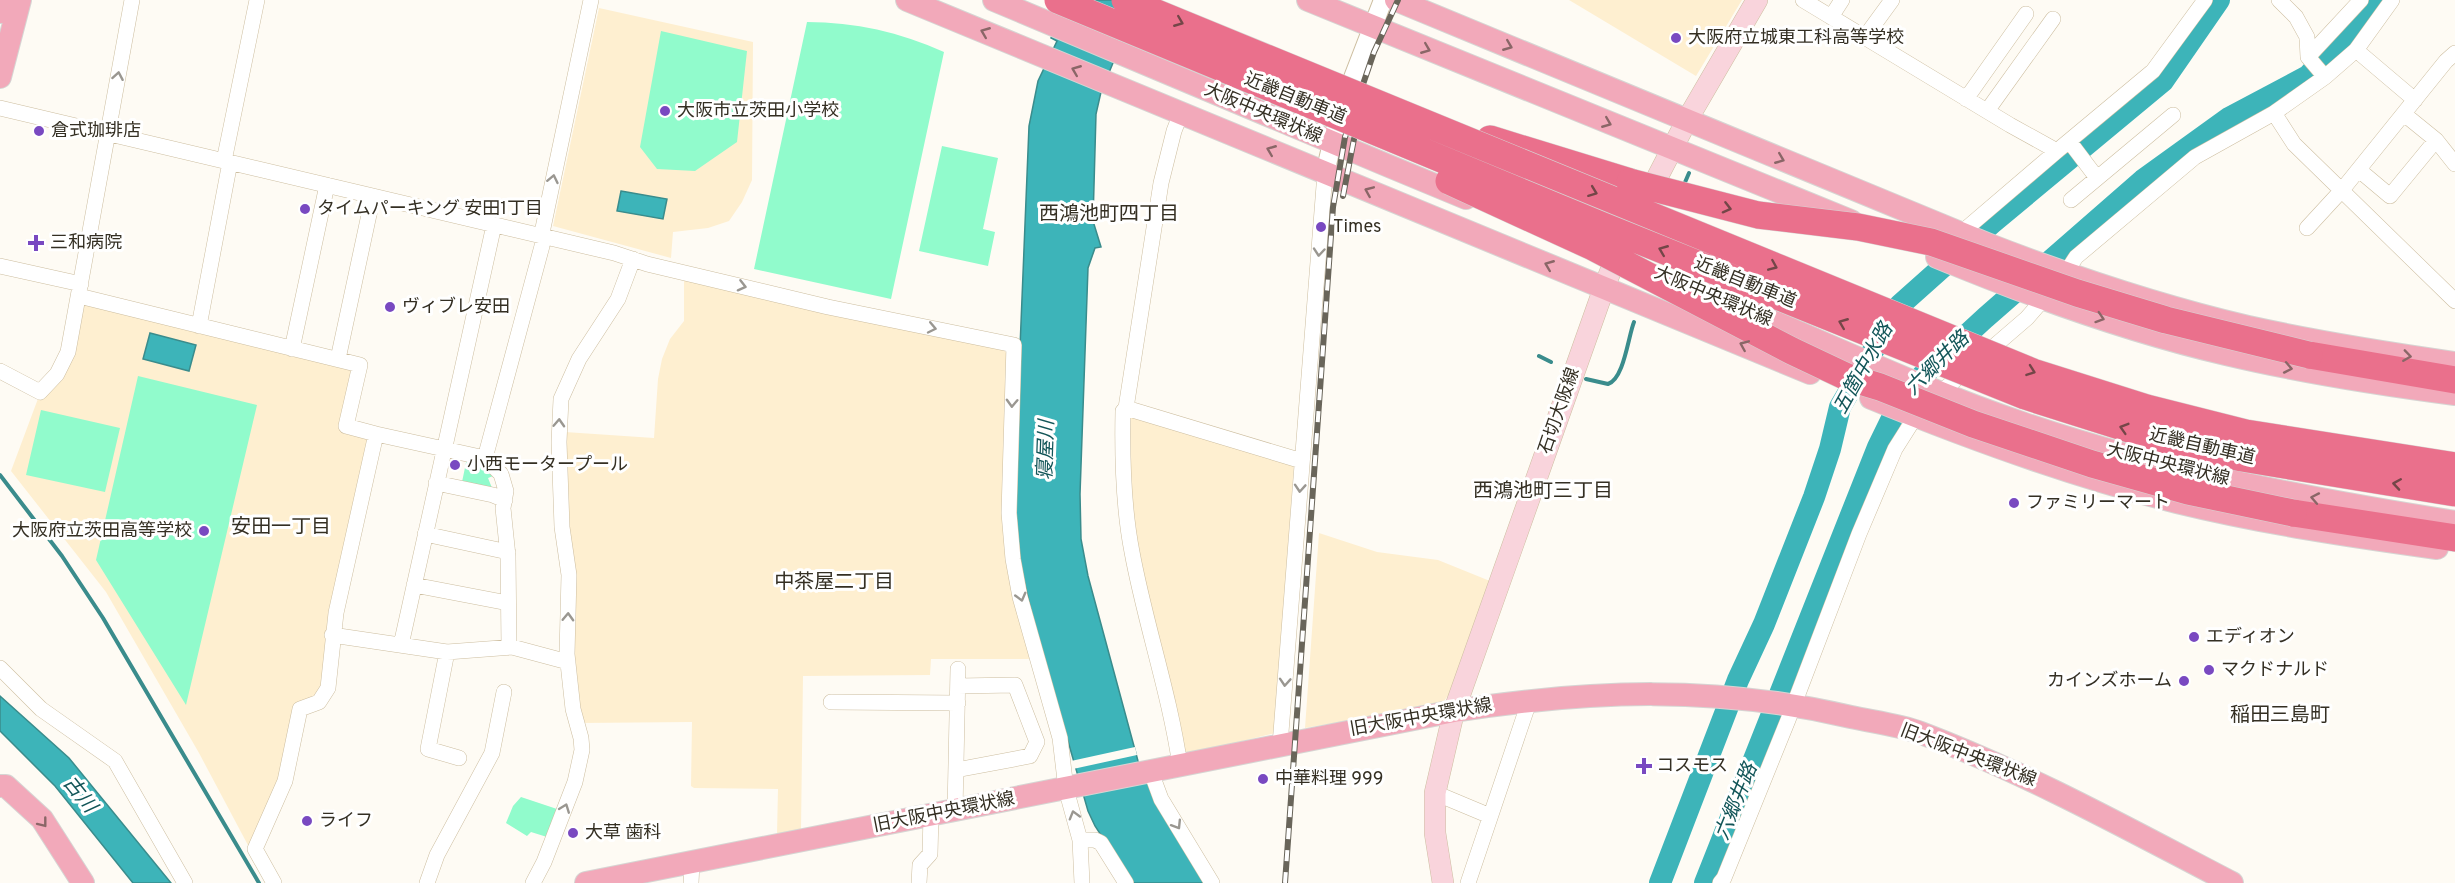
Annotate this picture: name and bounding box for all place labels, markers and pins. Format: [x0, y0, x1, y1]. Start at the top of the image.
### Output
place label: 大阪府立城東工科高等学校 [1688, 27, 1904, 50]
marker: 大阪府立城東工科高等学校 [1669, 31, 1683, 45]
place label: 大阪市立茨田小学校 [677, 100, 839, 123]
marker: 大阪市立茨田小学校 [658, 104, 672, 118]
place label: 倉式珈琲店 [51, 120, 141, 143]
marker: 倉式珈琲店 [32, 124, 46, 138]
place label: タイムパーキング 安田1丁目 [317, 198, 543, 221]
marker: タイムパーキング 安田1丁目 [298, 202, 312, 216]
place label: Times [1333, 216, 1382, 239]
marker: Times [1314, 220, 1328, 234]
place label: 三和病院 [50, 232, 122, 255]
marker: 三和病院 [27, 234, 45, 252]
place label: ヴィブレ安田 [402, 296, 510, 319]
marker: ヴィブレ安田 [383, 300, 397, 314]
place label: 小西モータープール [467, 454, 628, 477]
marker: 小西モータープール [448, 458, 462, 472]
place label: ファミリーマート [2026, 492, 2170, 515]
marker: ファミリーマート [2007, 496, 2021, 510]
place label: 大阪府立茨田高等学校 [12, 520, 192, 543]
marker: 大阪府立茨田高等学校 [197, 524, 211, 538]
place label: エディオン [2206, 626, 2295, 649]
marker: エディオン [2187, 630, 2201, 644]
place label: マクドナルド [2221, 659, 2329, 682]
marker: マクドナルド [2202, 663, 2216, 677]
place label: カインズホーム [2047, 670, 2172, 693]
marker: カインズホーム [2177, 674, 2191, 688]
place label: コスモス [1656, 755, 1728, 778]
marker: コスモス [1637, 759, 1651, 773]
place label: 中華料理 999 [1275, 768, 1383, 791]
marker: 中華料理 999 [1256, 772, 1270, 786]
place label: ライフ [319, 810, 373, 833]
marker: ライフ [300, 814, 314, 828]
place label: 大草 歯科 [585, 822, 661, 845]
marker: 大草 歯科 [566, 826, 580, 840]

